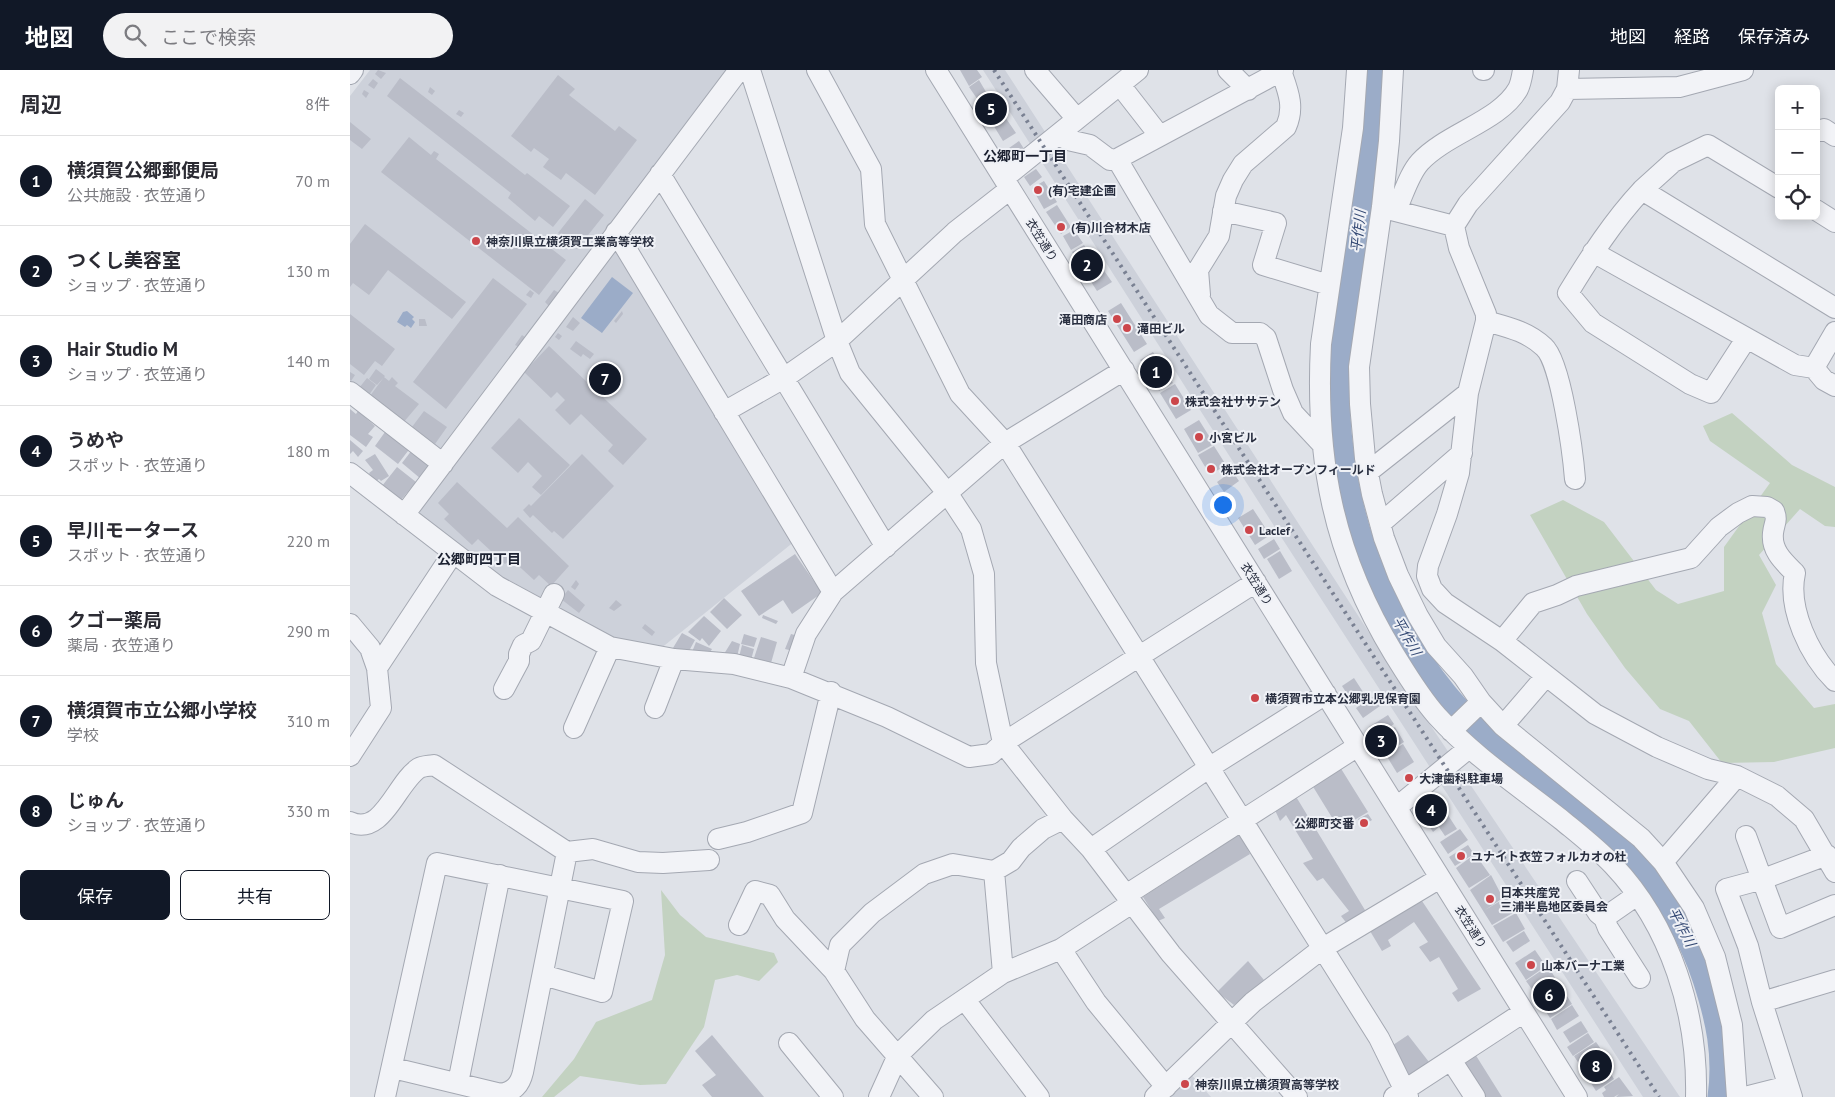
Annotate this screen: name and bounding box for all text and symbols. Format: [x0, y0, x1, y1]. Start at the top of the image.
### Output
search box [103, 13, 453, 58]
icon: search [121, 21, 149, 49]
text: 地図 [25, 22, 73, 53]
text: ここで検索 [161, 25, 256, 49]
text: 地図 [1610, 25, 1646, 48]
text: 経路 [1674, 25, 1710, 48]
text: 保存済み [1738, 25, 1810, 48]
map controls [1775, 85, 1820, 220]
button: + [1775, 85, 1820, 130]
pin: 5 [975, 90, 1007, 128]
text: 周辺 [20, 91, 62, 118]
text: 8件 [305, 94, 330, 114]
button: − [1775, 130, 1820, 175]
district label: 公郷町一丁目 [983, 147, 1067, 165]
text: 横須賀公郷郵便局 [67, 158, 219, 182]
text: 1 [31, 171, 41, 191]
text: 70 m [295, 171, 330, 191]
button: locate [1775, 175, 1820, 220]
place label: (有)宅建企画 [1048, 183, 1116, 198]
marker: (有)宅建企画 [1032, 184, 1044, 196]
text: 公共施設 · 衣笠通り [67, 185, 208, 205]
water label: 平作川 [1347, 207, 1369, 253]
street label: 衣笠通り [1023, 216, 1061, 264]
place label: (有)川合材木店 [1071, 220, 1151, 235]
marker: (有)川合材木店 [1055, 221, 1067, 233]
place label: 神奈川県立横須賀工業高等学校 [486, 234, 654, 249]
marker: 神奈川県立横須賀工業高等学校 [470, 235, 482, 247]
pin: 2 [1071, 246, 1103, 284]
text: つくし美容室 [67, 248, 181, 272]
text: 2 [31, 261, 41, 281]
text: 130 m [287, 261, 330, 281]
text: ショップ · 衣笠通り [67, 275, 208, 295]
place label: 滝田商店 [1059, 312, 1107, 327]
marker: 滝田商店 [1111, 313, 1123, 325]
place label: 滝田ビル [1137, 321, 1185, 336]
marker: 滝田ビル [1121, 322, 1133, 334]
text: Hair Studio M [67, 337, 178, 361]
text: 3 [31, 351, 41, 371]
text: 140 m [287, 351, 330, 371]
pin: 1 [1140, 353, 1172, 391]
pin: 7 [589, 360, 621, 398]
text: ショップ · 衣笠通り [67, 364, 208, 384]
place label: 株式会社ササテン [1185, 394, 1281, 409]
marker: 株式会社ササテン [1169, 395, 1181, 407]
text: うめや [67, 428, 124, 452]
place label: 小宮ビル [1209, 430, 1257, 445]
marker: 小宮ビル [1193, 431, 1205, 443]
text: 4 [31, 441, 41, 461]
text: 180 m [287, 441, 330, 461]
text: スポット · 衣笠通り [67, 455, 208, 475]
place label: 株式会社オープンフィールド [1221, 462, 1376, 477]
marker: 株式会社オープンフィールド [1205, 463, 1217, 475]
your location [1210, 492, 1236, 518]
text: 早川モータース [67, 518, 199, 542]
place label: Laclef [1259, 523, 1291, 538]
marker: Laclef [1243, 524, 1255, 536]
text: 5 [31, 531, 41, 551]
text: 220 m [287, 531, 330, 551]
text: スポット · 衣笠通り [67, 545, 208, 565]
district label: 公郷町四丁目 [437, 550, 521, 568]
street label: 衣笠通り [1238, 560, 1276, 608]
text: クゴー薬局 [67, 608, 162, 632]
water label: 平作川 [1389, 613, 1426, 660]
text: 6 [31, 621, 41, 641]
text: 290 m [287, 621, 330, 641]
text: 薬局 · 衣笠通り [67, 635, 176, 655]
place label: 横須賀市立本公郷乳児保育園 [1265, 691, 1421, 706]
marker: 横須賀市立本公郷乳児保育園 [1249, 692, 1261, 704]
text: 横須賀市立公郷小学校 [67, 698, 257, 722]
text: 7 [31, 711, 41, 731]
text: 310 m [287, 711, 330, 731]
pin: 3 [1365, 722, 1397, 760]
text: 学校 [67, 725, 99, 745]
place label: 大津歯科駐車場 [1419, 771, 1503, 786]
marker: 大津歯科駐車場 [1403, 772, 1415, 784]
text: じゅん [67, 788, 124, 812]
pin: 4 [1415, 791, 1447, 829]
text: 8 [31, 801, 41, 821]
text: 330 m [287, 801, 330, 821]
text: ショップ · 衣笠通り [67, 815, 208, 835]
place label: 公郷町交番 [1294, 816, 1355, 831]
marker: 公郷町交番 [1358, 817, 1370, 829]
place label: ユナイト衣笠フォルカオの杜 [1471, 849, 1627, 864]
marker: ユナイト衣笠フォルカオの杜 [1455, 850, 1467, 862]
button: 保存 [20, 870, 170, 920]
button: 共有 [180, 870, 330, 920]
place label: 日本共産党 三浦半島地区委員会 [1500, 885, 1608, 914]
marker: 日本共産党 三浦半島地区委員会 [1484, 893, 1496, 905]
street label: 衣笠通り [1452, 903, 1490, 951]
water label: 平作川 [1664, 904, 1701, 952]
place label: 山本バーナ工業 [1541, 958, 1625, 973]
marker: 山本バーナ工業 [1525, 959, 1537, 971]
pin: 6 [1533, 976, 1565, 1014]
pin: 8 [1580, 1047, 1612, 1085]
place label: 神奈川県立横須賀高等学校 [1195, 1077, 1339, 1092]
marker: 神奈川県立横須賀高等学校 [1179, 1078, 1191, 1090]

